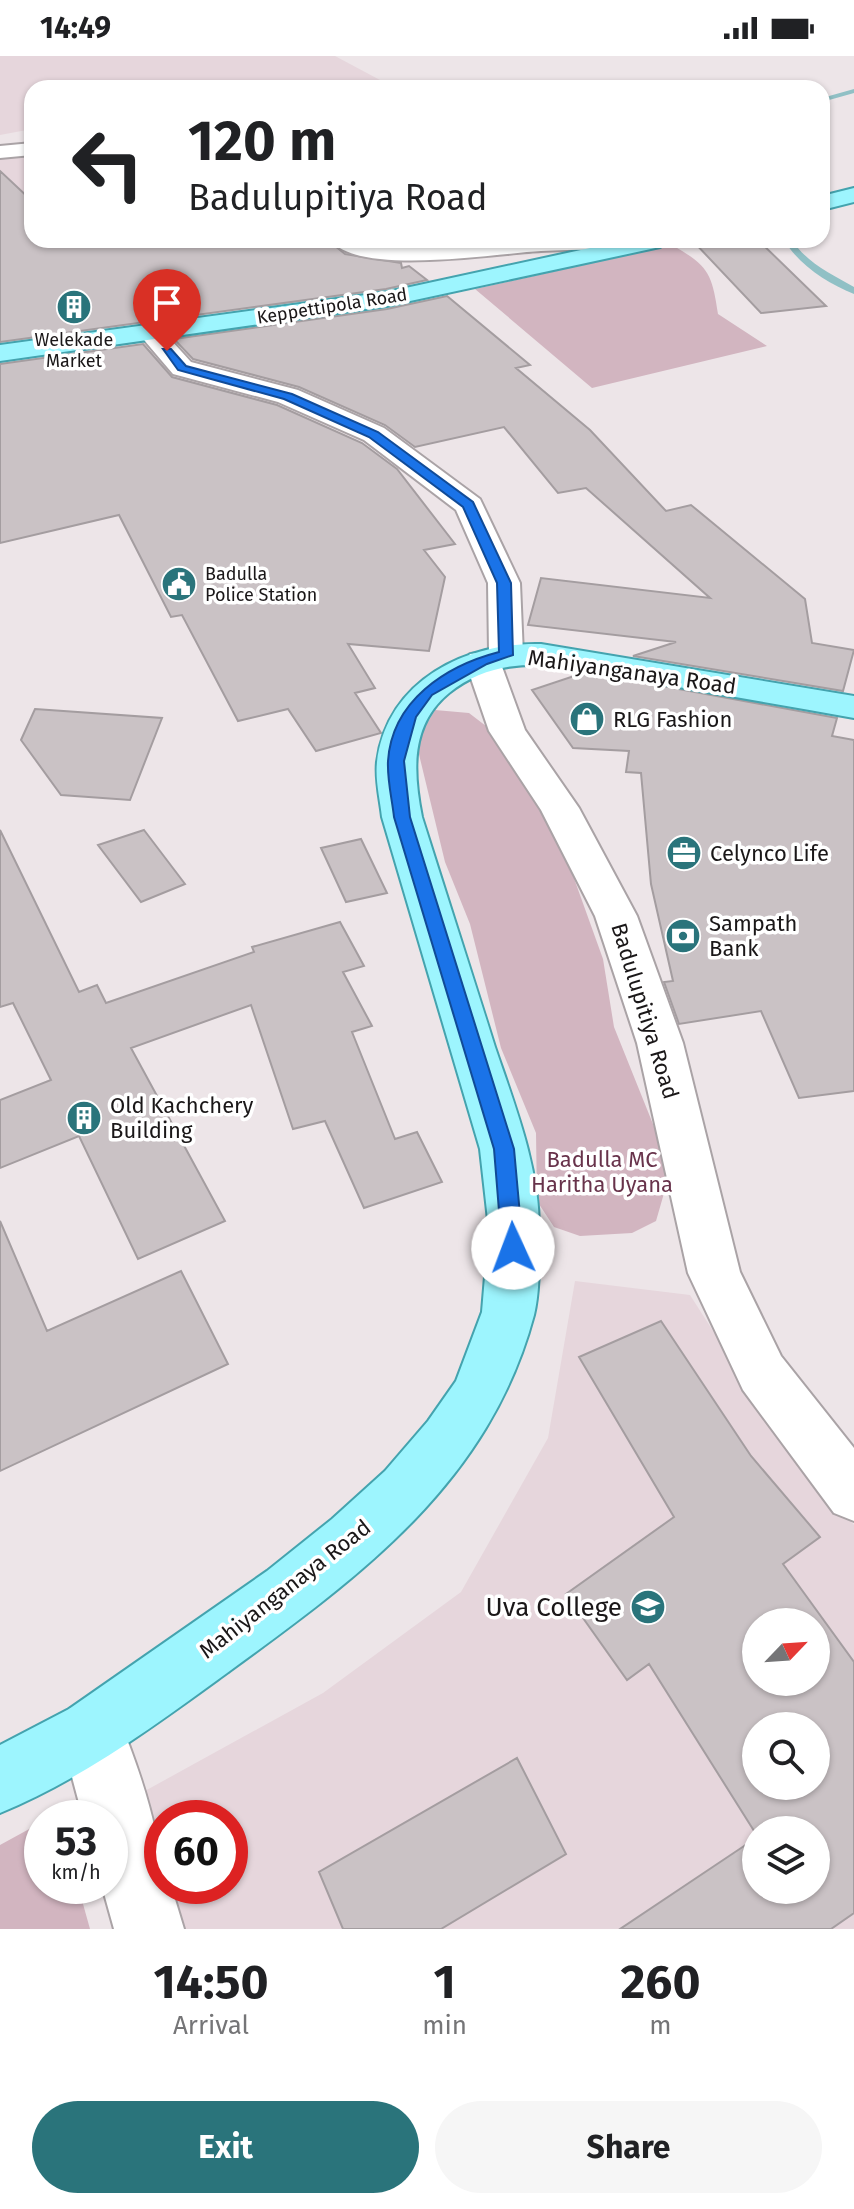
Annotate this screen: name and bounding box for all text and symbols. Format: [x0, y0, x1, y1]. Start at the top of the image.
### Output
text: 14:49 [40, 10, 111, 46]
text: 120 m [188, 108, 336, 175]
icon: left [56, 112, 160, 216]
text: Badulupitiya Road [188, 176, 487, 220]
pin [133, 269, 201, 351]
icon: arrive [145, 281, 189, 325]
street label: Keppettipola Road [255, 283, 409, 329]
building icon: Welekade Market [55, 288, 93, 326]
place label: Welekade Market [35, 329, 113, 372]
place label: Badulla Police Station [205, 563, 317, 606]
public building icon: Badulla Police Station [160, 565, 198, 603]
street label: Mahiyanganaya Road [526, 644, 738, 700]
shop icon: RLG Fashion [568, 700, 606, 738]
place label: RLG Fashion [613, 706, 732, 733]
office icon: Celynco Life [665, 834, 703, 872]
place label: Celynco Life [710, 840, 829, 867]
place label: Sampath Bank [709, 910, 797, 962]
bank icon: Sampath Bank [664, 917, 702, 955]
street label: Badulupitiya Road [605, 920, 685, 1102]
place label: Old Kachchery Building [110, 1092, 254, 1144]
building icon: Old Kachchery Building [65, 1099, 103, 1137]
park label: Badulla MC Haritha Uyana [531, 1146, 673, 1198]
position arrow [471, 1206, 555, 1290]
street label: Mahiyanganaya Road [194, 1514, 376, 1664]
school or university icon: Uva College [629, 1588, 667, 1626]
place label: Uva College [486, 1592, 622, 1623]
north arrow [742, 1608, 830, 1696]
map controls [742, 1608, 830, 1904]
button: search [742, 1712, 830, 1800]
speed limit sign: 60 [144, 1800, 248, 1904]
button: layers [742, 1816, 830, 1904]
text: 53 [55, 1818, 97, 1866]
text: km/h [51, 1860, 101, 1884]
text: 14:50 [154, 1953, 269, 2011]
text: 1 [433, 1953, 456, 2011]
text: 260 [621, 1953, 700, 2011]
text: Arrival [173, 2010, 249, 2041]
text: min [422, 2010, 467, 2041]
text: m [649, 2010, 672, 2041]
button: Exit [32, 2101, 419, 2193]
button: Share [435, 2101, 822, 2193]

